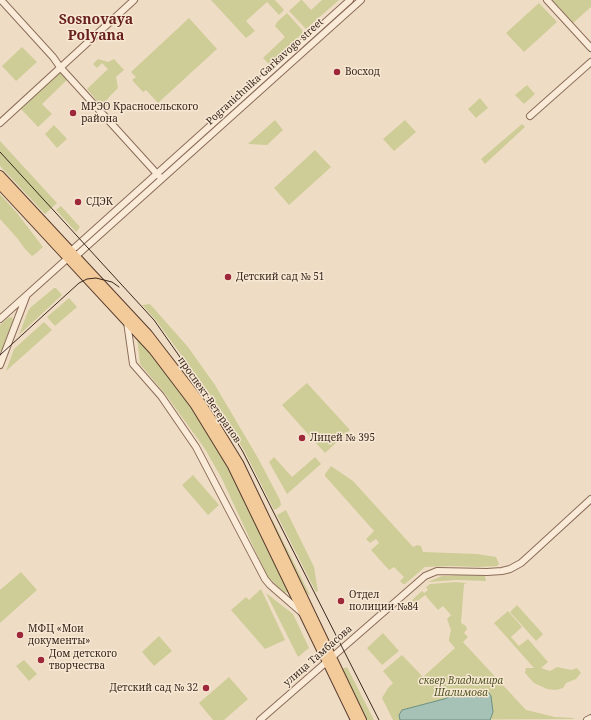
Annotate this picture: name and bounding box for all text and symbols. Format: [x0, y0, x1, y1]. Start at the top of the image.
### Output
district label: Sosnovaya Polyana [59, 12, 133, 44]
street label: Pogranichnika Garkavogo street [204, 16, 326, 128]
place label: Восход [345, 66, 380, 78]
marker: Восход [332, 67, 342, 77]
place label: МРЭО Красносельского района [81, 101, 198, 124]
marker: МРЭО Красносельского района [68, 108, 78, 118]
place label: СДЭК [86, 196, 113, 208]
marker: СДЭК [73, 197, 83, 207]
place label: Детский сад № 51 [236, 271, 324, 283]
marker: Детский сад № 51 [223, 272, 233, 282]
street label: проспект Ветеранов [175, 355, 243, 445]
place label: Лицей № 395 [310, 432, 375, 444]
marker: Лицей № 395 [297, 433, 307, 443]
place label: Отдел полиции №84 [349, 589, 418, 612]
marker: Отдел полиции №84 [336, 596, 346, 606]
place label: МФЦ «Мои документы» [28, 623, 91, 646]
street label: улица Тамбасова [281, 623, 355, 689]
marker: МФЦ «Мои документы» [15, 630, 25, 640]
place label: Дом детского творчества [49, 648, 117, 672]
marker: Дом детского творчества [36, 655, 46, 665]
park label: сквер Владимира Шалимова [419, 675, 503, 698]
place label: Детский сад № 32 [110, 682, 198, 694]
marker: Детский сад № 32 [201, 683, 211, 693]

